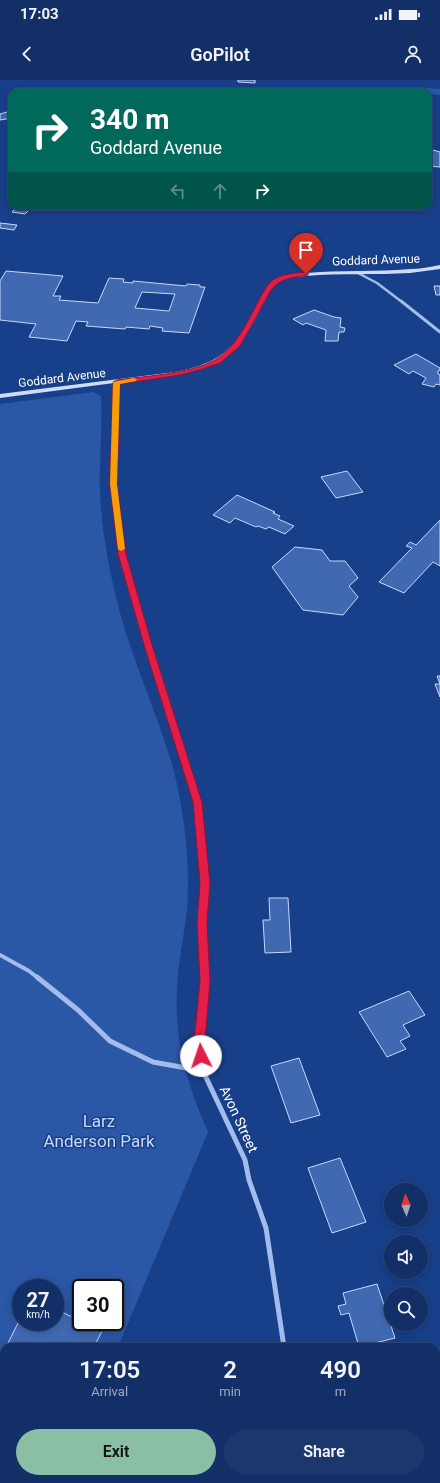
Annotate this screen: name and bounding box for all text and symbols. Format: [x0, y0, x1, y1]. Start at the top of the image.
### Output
text: 17:03 [20, 5, 59, 23]
icon: back [16, 43, 38, 65]
icon: person [402, 43, 424, 65]
text: GoPilot [190, 44, 250, 65]
text: 340 m [90, 103, 169, 136]
icon: right [24, 104, 76, 156]
text: Goddard Avenue [90, 137, 222, 158]
icon: left [167, 180, 189, 202]
icon: ahead [209, 180, 231, 202]
icon: right [251, 180, 273, 202]
pin [289, 233, 323, 274]
icon: arrive [295, 239, 317, 261]
street label: Goddard Avenue [332, 251, 420, 269]
street label: Goddard Avenue [17, 366, 107, 390]
position arrow [180, 1035, 222, 1077]
street label: Avon Street [217, 1083, 262, 1155]
park label: Larz Anderson Park [43, 1111, 155, 1151]
north arrow [384, 1183, 428, 1227]
map controls [384, 1183, 428, 1331]
button: sound [384, 1235, 428, 1279]
speed limit sign: 30 [72, 1279, 124, 1331]
button: search [384, 1287, 428, 1331]
text: 27 [27, 1288, 49, 1312]
text: km/h [26, 1309, 50, 1320]
text: 17:05 [79, 1356, 140, 1384]
text: 2 [223, 1356, 237, 1384]
text: 490 [320, 1356, 361, 1384]
text: Arrival [91, 1384, 128, 1399]
text: min [219, 1384, 241, 1399]
text: m [335, 1384, 346, 1399]
button: Exit [16, 1429, 216, 1475]
button: Share [224, 1429, 424, 1475]

